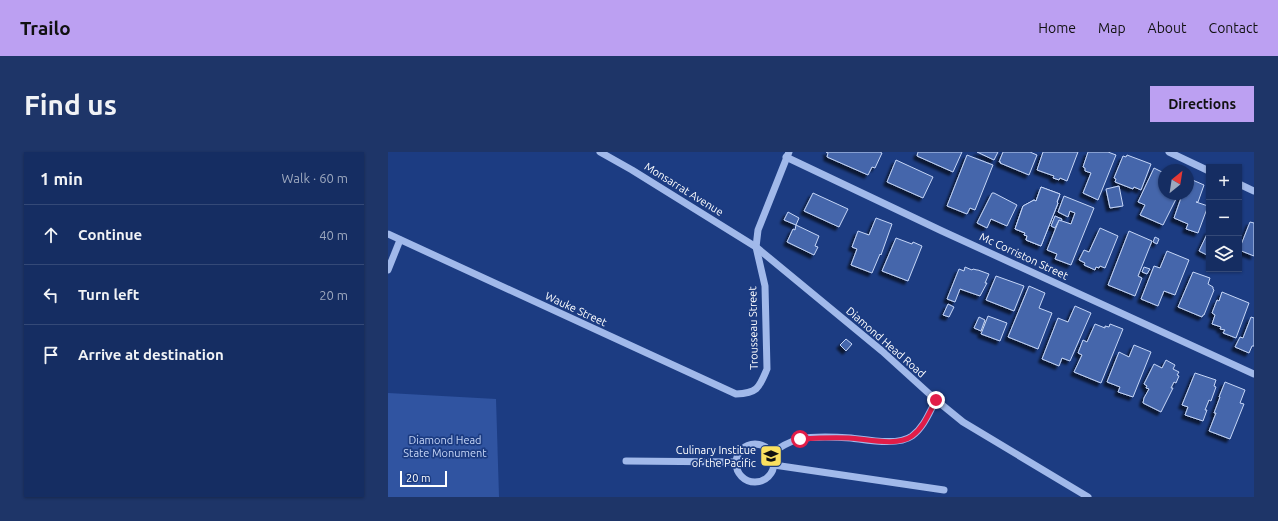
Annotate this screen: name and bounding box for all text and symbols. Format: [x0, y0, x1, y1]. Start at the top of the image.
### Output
text: Trailo [20, 17, 71, 39]
text: Home [1038, 20, 1076, 36]
text: Map [1098, 20, 1126, 36]
text: About [1148, 20, 1187, 36]
text: Contact [1209, 20, 1258, 36]
button: Directions [1150, 86, 1254, 122]
text: Find us [24, 89, 117, 120]
street label: Monsarrat Avenue [642, 160, 726, 218]
north arrow [1158, 164, 1194, 200]
map controls [1206, 164, 1242, 272]
button: + [1206, 164, 1242, 200]
text: 1 min [40, 169, 83, 188]
text: Walk · 60 m [282, 171, 348, 185]
button: − [1206, 200, 1242, 236]
icon: ahead [40, 224, 62, 246]
text: Continue [78, 226, 142, 243]
text: 40 m [319, 228, 348, 242]
street label: Mc Corriston Street [978, 230, 1071, 282]
button: layers [1206, 236, 1242, 272]
icon: left [40, 284, 62, 306]
text: Turn left [78, 286, 139, 303]
street label: Trousseau Street [746, 286, 760, 370]
text: 20 m [319, 288, 348, 302]
street label: Wauke Street [543, 289, 609, 329]
street label: Diamond Head Road [844, 304, 928, 380]
icon: arrive [40, 344, 62, 366]
text: Arrive at destination [78, 346, 224, 363]
route end [927, 391, 945, 409]
route start [791, 430, 809, 448]
park label: Diamond Head State Monument [403, 434, 487, 459]
school or university icon: Culinary Institue of the Pacific [758, 443, 784, 469]
place label: Culinary Institue of the Pacific [676, 444, 756, 469]
scale bar [400, 469, 447, 488]
text: 20 m [406, 472, 430, 484]

